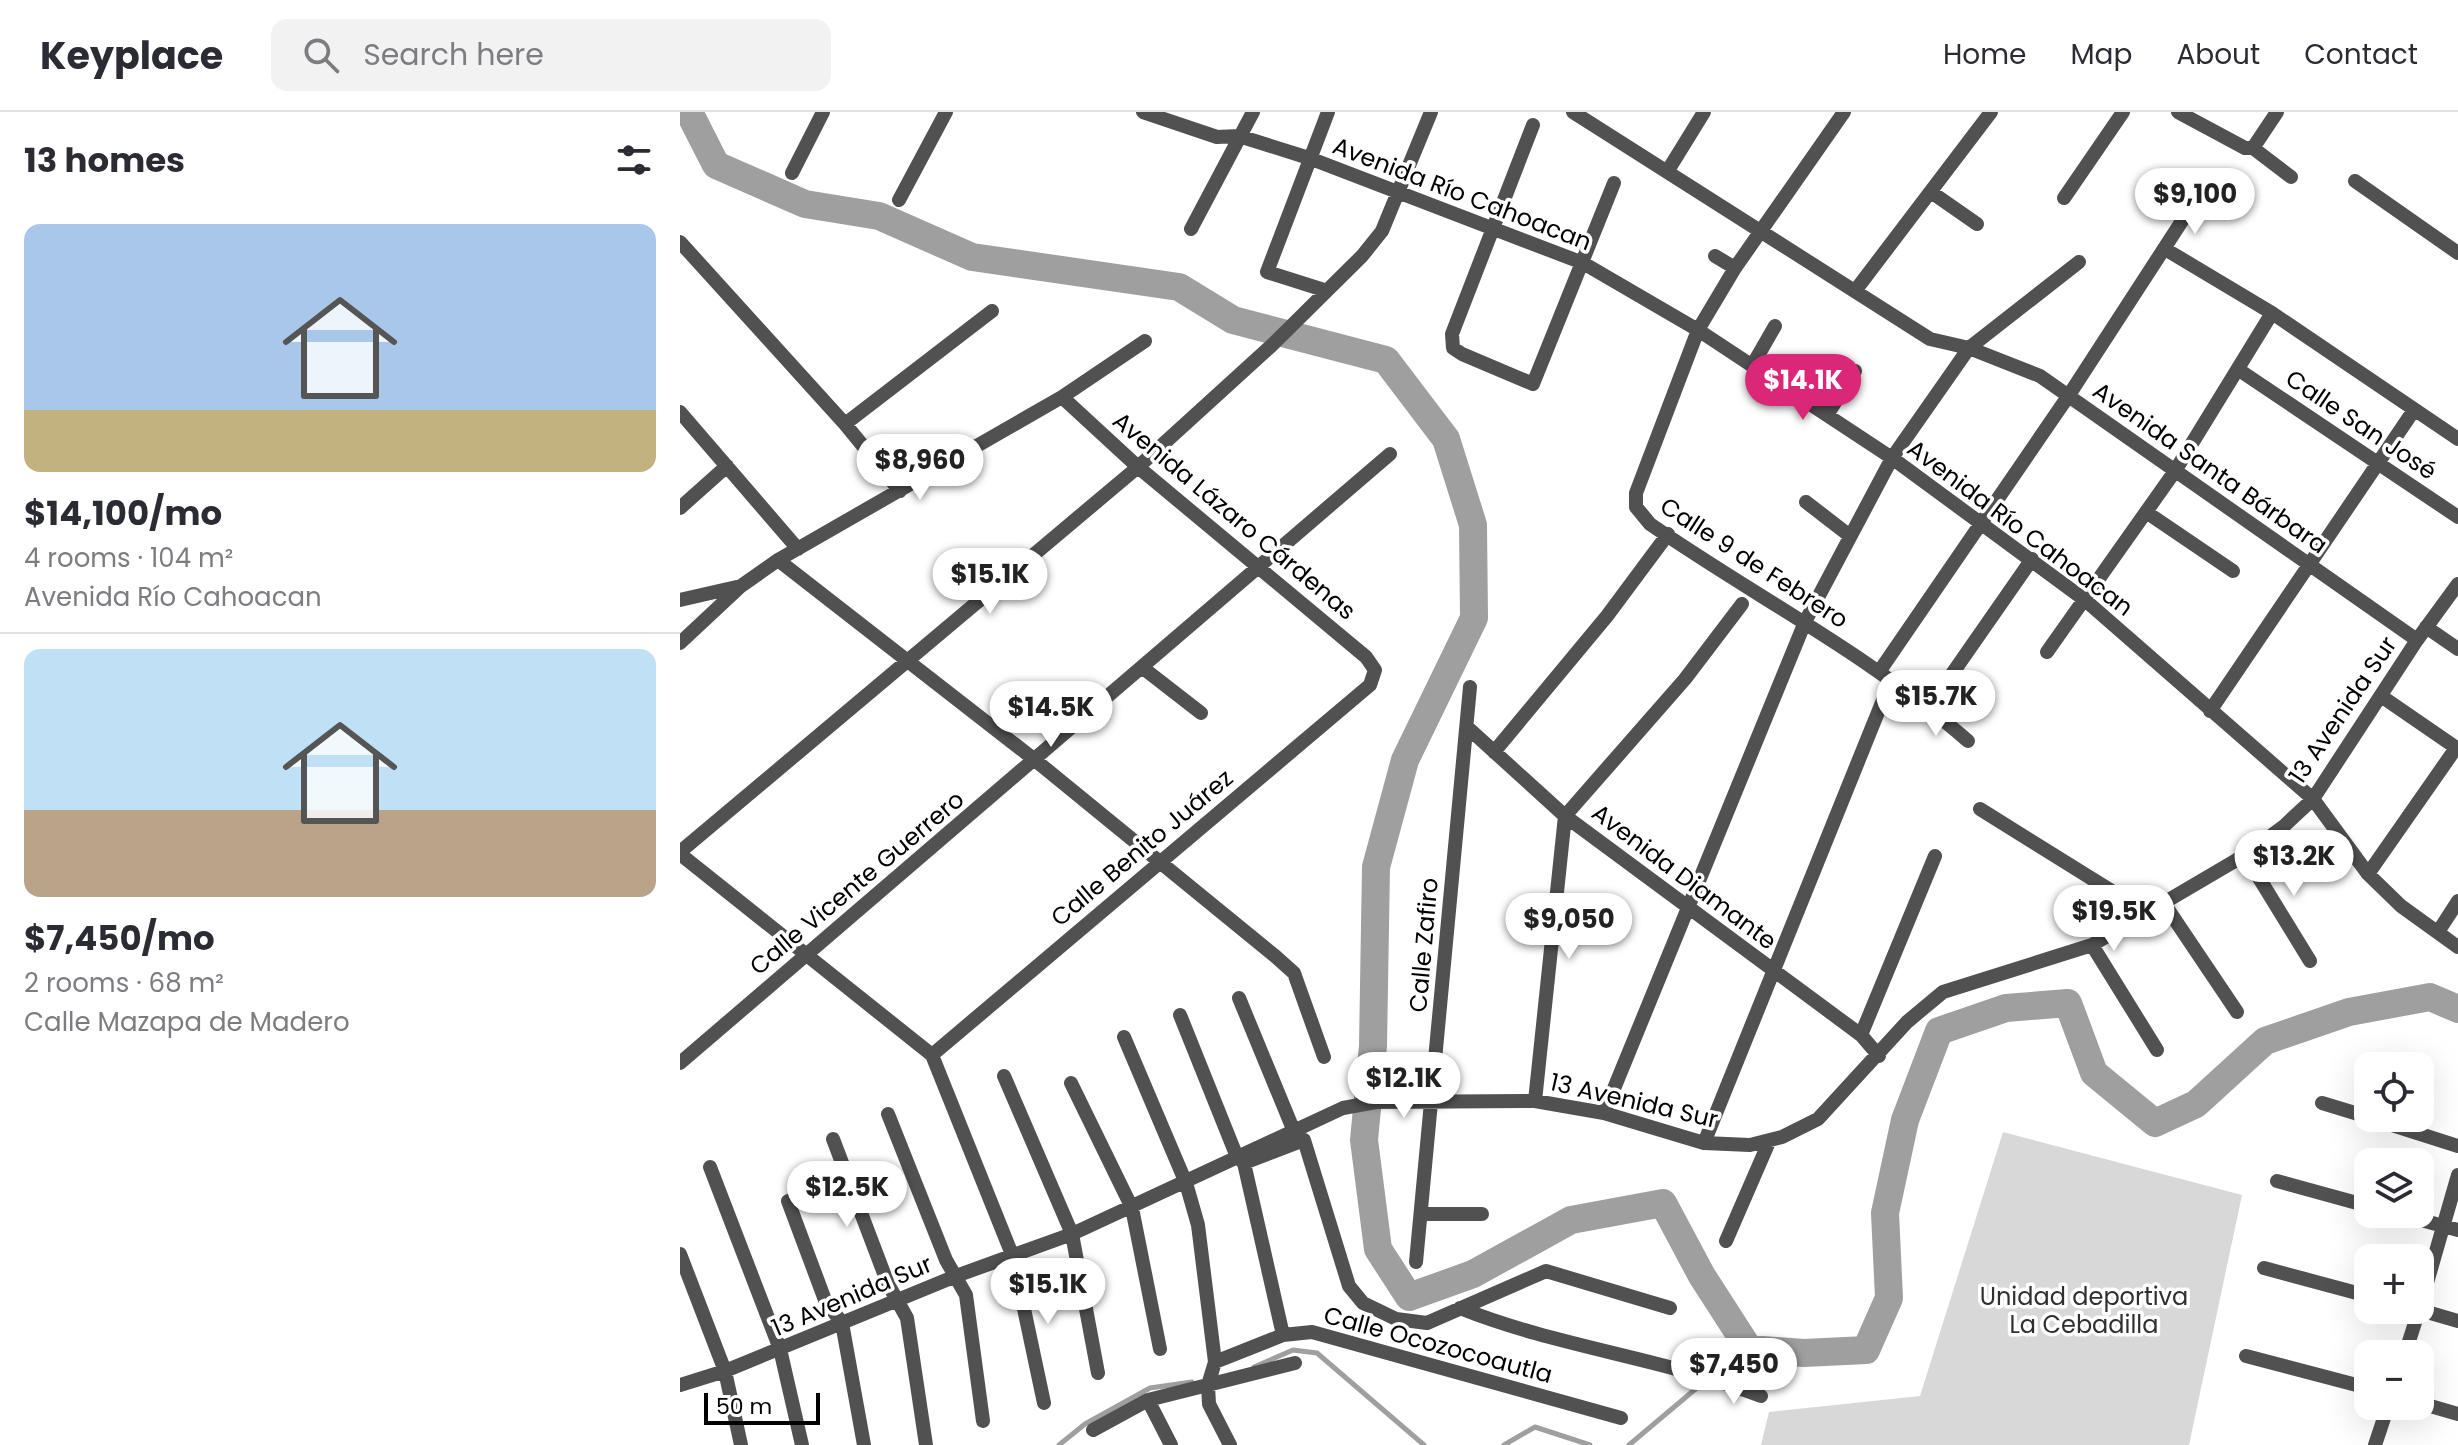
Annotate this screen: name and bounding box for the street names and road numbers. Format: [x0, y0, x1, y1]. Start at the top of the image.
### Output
street label: Avenida Río Cahoacan [1328, 129, 1596, 258]
street label: Calle San José [2279, 362, 2443, 487]
street label: Avenida Santa Bárbara [2086, 374, 2334, 561]
street label: Avenida Lázaro Cárdenas [1106, 404, 1363, 627]
street label: Avenida Río Cahoacan [1901, 432, 2140, 623]
street label: Calle 9 de Febrero [1654, 489, 1855, 636]
street label: 13 Avenida Sur [2281, 629, 2404, 790]
street label: Calle Benito Juárez [1044, 762, 1240, 934]
street label: Calle Vicente Guerrero [742, 783, 971, 982]
street label: Avenida Diamante [1585, 796, 1784, 957]
street label: Calle Zafiro [1401, 876, 1446, 1014]
street label: 13 Avenida Sur [1547, 1065, 1721, 1136]
street label: 13 Avenida Sur [767, 1247, 937, 1344]
street label: Calle Ocozocoautla [1320, 1298, 1556, 1391]

